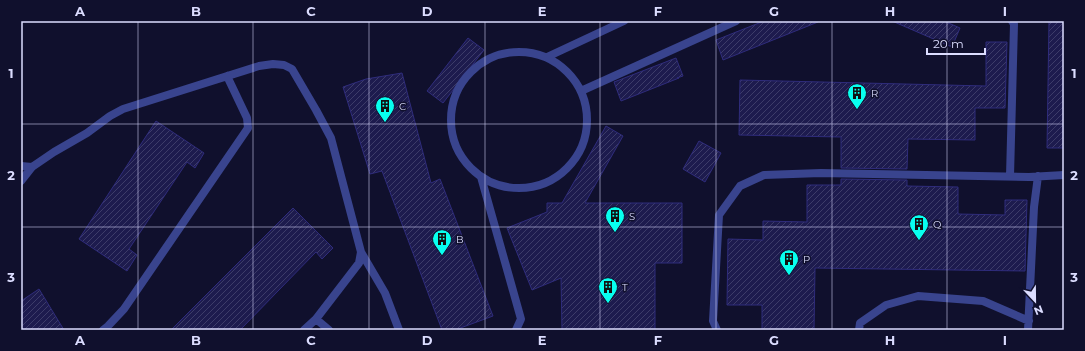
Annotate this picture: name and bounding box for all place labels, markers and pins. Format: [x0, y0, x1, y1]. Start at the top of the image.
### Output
building icon: R [846, 82, 868, 110]
place label: R [871, 87, 878, 100]
building icon: C [374, 95, 396, 123]
place label: C [399, 100, 406, 113]
building icon: S [604, 205, 626, 233]
place label: S [629, 210, 635, 223]
building icon: Q [908, 213, 930, 241]
place label: Q [933, 218, 942, 231]
building icon: B [431, 228, 453, 256]
place label: B [456, 233, 464, 246]
building icon: P [778, 248, 800, 276]
place label: P [803, 253, 810, 266]
building icon: T [597, 276, 619, 304]
place label: T [622, 281, 628, 294]

